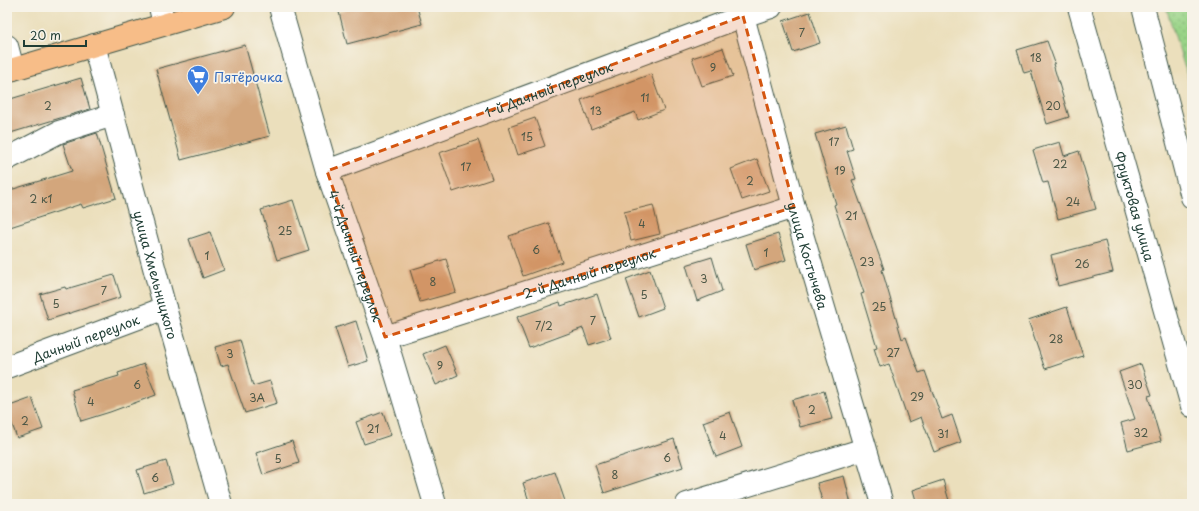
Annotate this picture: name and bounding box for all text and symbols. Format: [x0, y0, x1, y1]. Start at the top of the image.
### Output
scale bar [24, 22, 86, 48]
house number: 7 [799, 24, 805, 41]
text: 20 m [30, 26, 61, 44]
house number: 18 [1030, 49, 1042, 66]
street label: 1-й Дачный переулок [481, 56, 615, 121]
house number: 9 [710, 59, 716, 76]
supermarket icon: Пятёрочка [185, 63, 211, 96]
place label: Пятёрочка [214, 67, 284, 86]
house number: 11 [640, 89, 650, 106]
house number: 2 [44, 97, 52, 114]
house number: 20 [1045, 97, 1061, 114]
house number: 13 [590, 102, 602, 119]
house number: 15 [521, 128, 533, 145]
house number: 17 [829, 133, 840, 150]
street label: Фруктовая улица [1111, 149, 1160, 264]
house number: 22 [1053, 155, 1067, 172]
house number: 17 [461, 158, 472, 175]
house number: 19 [834, 162, 846, 179]
house number: 2 [746, 172, 754, 189]
street label: 4-й Дачный переулок [325, 187, 388, 324]
house number: 2 к1 [30, 190, 52, 207]
house number: 24 [1066, 193, 1080, 210]
street label: улица Костычева [783, 200, 834, 312]
house number: 21 [845, 207, 857, 224]
street label: улица Хмельницкого [130, 208, 183, 341]
house number: 4 [638, 215, 646, 232]
house number: 25 [278, 222, 292, 239]
house number: 6 [532, 241, 540, 258]
street label: 2-й Дачный переулок [520, 242, 658, 302]
house number: 1 [764, 244, 769, 261]
house number: 1 [205, 247, 210, 264]
house number: 23 [860, 253, 874, 270]
house number: 26 [1074, 255, 1090, 272]
house number: 3 [700, 270, 708, 287]
house number: 8 [430, 273, 437, 290]
house number: 7 [101, 282, 107, 299]
house number: 5 [640, 286, 648, 303]
house number: 5 [52, 295, 60, 312]
house number: 25 [872, 298, 886, 315]
street label: Дачный переулок [29, 309, 142, 367]
house number: 7 [590, 312, 596, 329]
house number: 7/2 [535, 317, 553, 334]
house number: 28 [1049, 330, 1063, 347]
house number: 27 [886, 344, 900, 361]
house number: 3 [226, 345, 234, 362]
house number: 9 [437, 357, 443, 374]
house number: 6 [133, 376, 141, 393]
house number: 30 [1127, 376, 1143, 393]
house number: 29 [910, 388, 924, 405]
house number: 3А [249, 389, 265, 406]
house number: 4 [87, 393, 95, 410]
house number: 2 [808, 401, 816, 418]
house number: 2 [21, 412, 29, 429]
house number: 21 [367, 420, 379, 437]
house number: 32 [1134, 424, 1149, 441]
house number: 31 [937, 425, 949, 442]
house number: 4 [719, 427, 727, 444]
house number: 6 [663, 449, 671, 466]
house number: 5 [274, 450, 282, 467]
house number: 8 [612, 466, 619, 483]
house number: 6 [151, 469, 159, 486]

